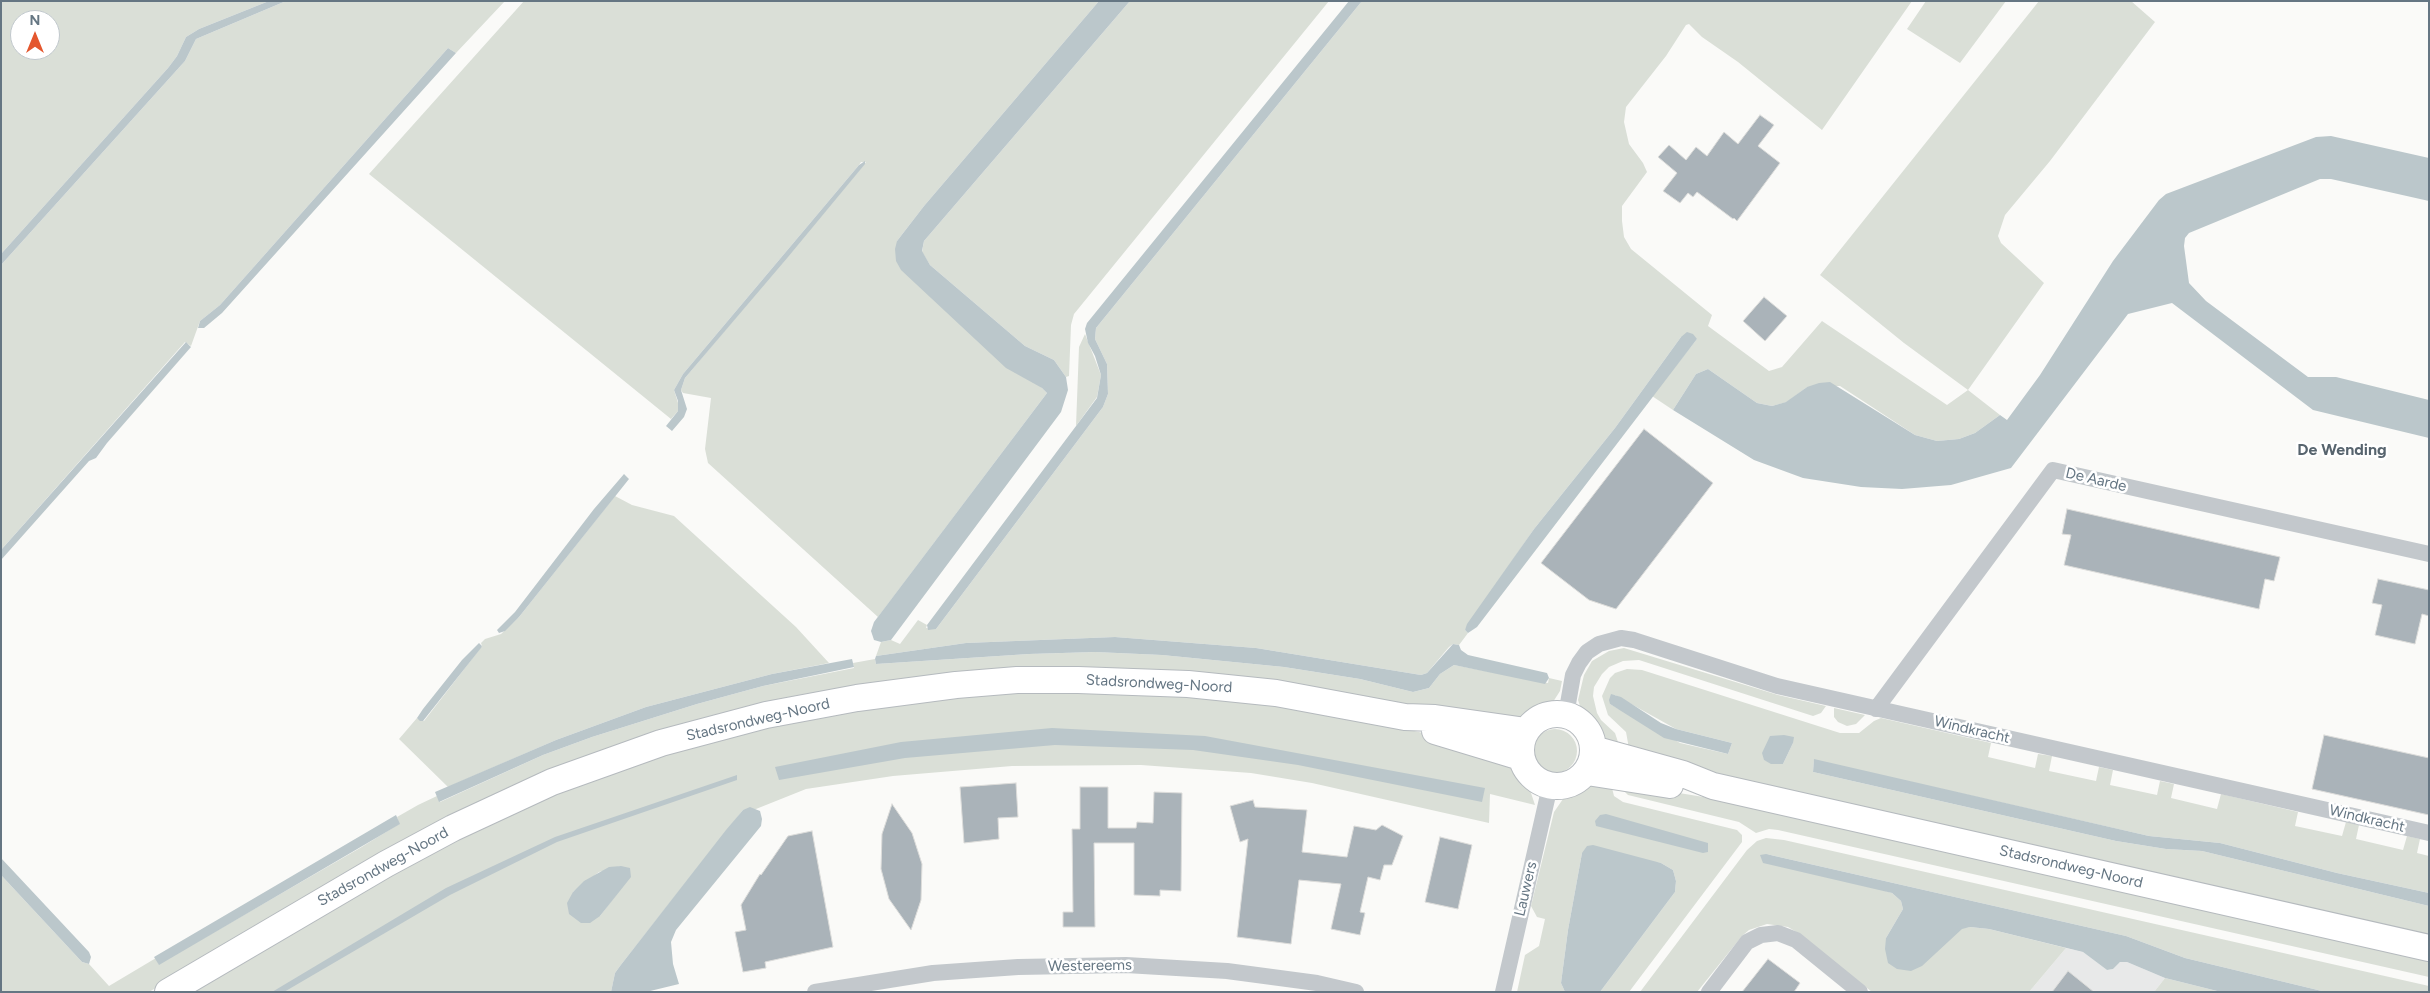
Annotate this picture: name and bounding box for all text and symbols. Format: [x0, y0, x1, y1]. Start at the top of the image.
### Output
north arrow [10, 10, 60, 60]
text: N [30, 12, 40, 29]
district label: De Wending [2297, 440, 2387, 460]
street label: De Aarde [2064, 464, 2128, 496]
street label: Stadsrondweg-Noord [1085, 671, 1233, 697]
street label: Stadsrondweg-Noord [684, 695, 832, 745]
street label: Windkracht [1932, 713, 2012, 747]
street label: Windkracht [2327, 802, 2407, 836]
street label: Stadsrondweg-Noord [314, 824, 452, 910]
street label: Stadsrondweg-Noord [1997, 842, 2145, 892]
street label: Lauwers [1511, 860, 1541, 918]
street label: Westereems [1048, 956, 1132, 976]

